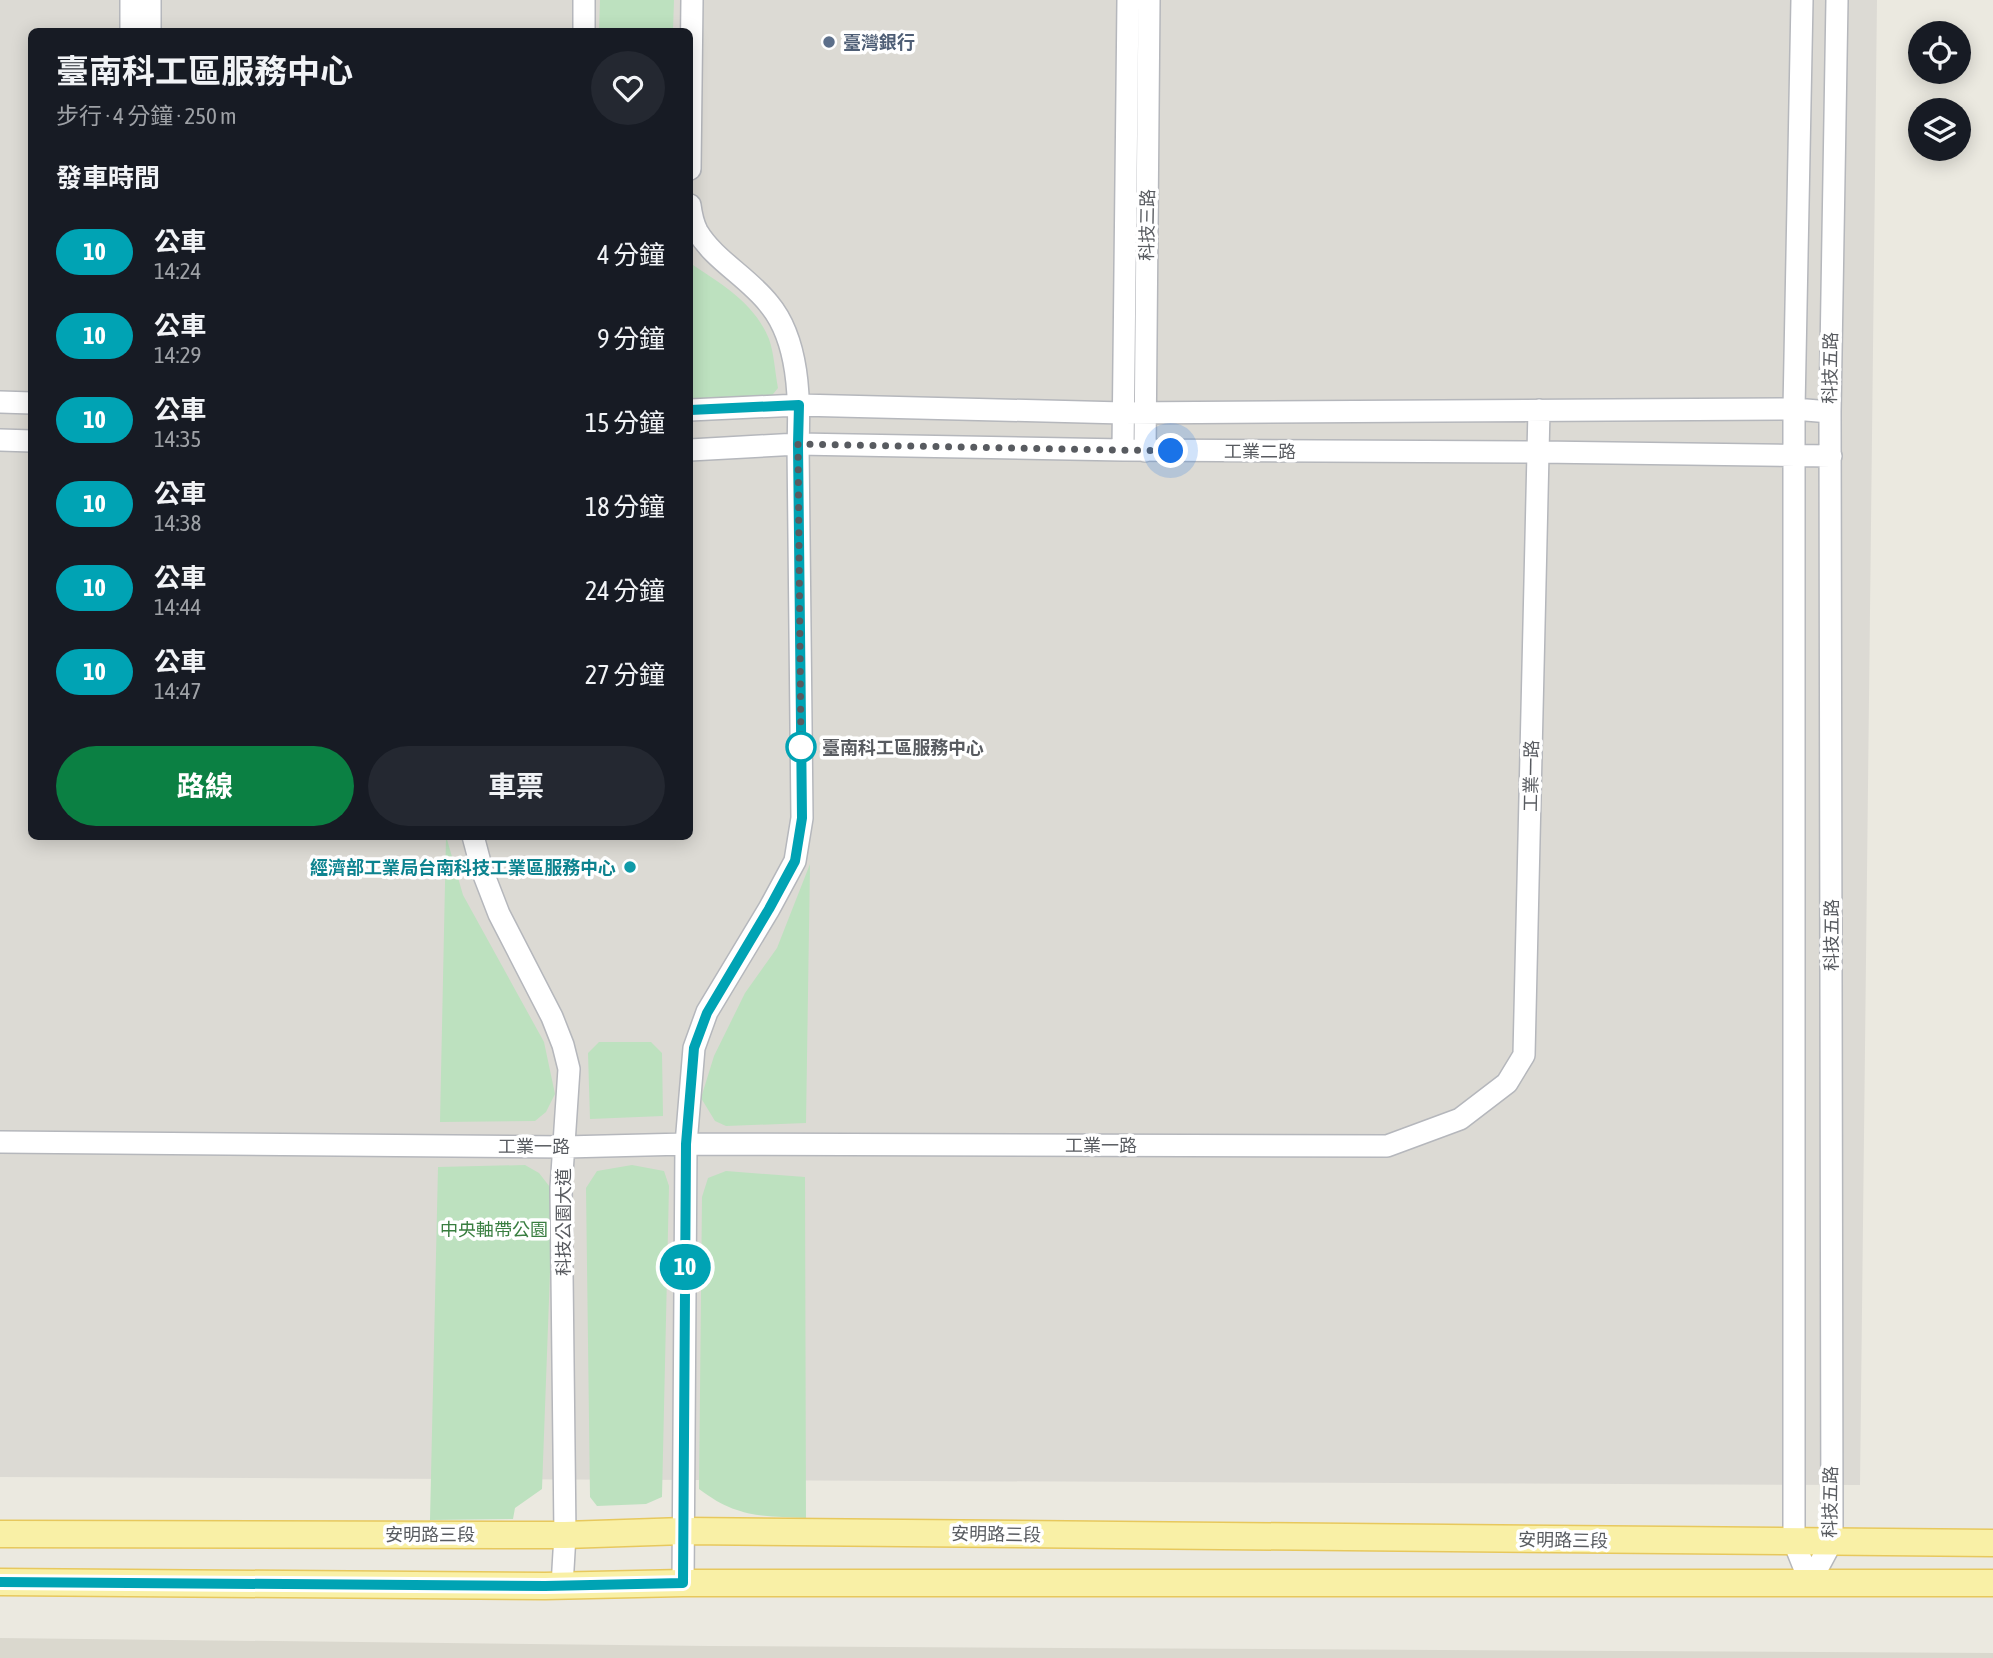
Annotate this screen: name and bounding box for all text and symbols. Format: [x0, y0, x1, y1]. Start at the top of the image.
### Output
map controls [1908, 21, 1971, 161]
button: locate [1908, 21, 1971, 84]
place label: 臺灣銀行 [843, 32, 915, 53]
marker: 臺灣銀行 [821, 34, 837, 50]
button: heart [591, 51, 665, 125]
text: 臺南科工區服務中心 [56, 52, 353, 90]
button: layers [1908, 98, 1971, 161]
text: 步行 · 4 分鐘 · 250 m [56, 103, 237, 129]
text: 發車時間 [56, 163, 160, 193]
street label: 科技三路 [1136, 189, 1158, 261]
text: 公車 [154, 227, 206, 257]
text: 10 [83, 238, 106, 265]
text: 4 分鐘 [597, 240, 665, 270]
text: 14:24 [154, 258, 201, 284]
text: 公車 [154, 311, 206, 341]
text: 10 [83, 322, 106, 349]
text: 9 分鐘 [597, 324, 665, 354]
street label: 科技五路 [1819, 332, 1841, 404]
text: 14:29 [154, 342, 201, 368]
text: 公車 [154, 395, 206, 425]
text: 10 [83, 406, 106, 433]
text: 15 分鐘 [585, 408, 665, 438]
text: 14:35 [154, 426, 201, 452]
your location [1153, 433, 1188, 468]
street label: 工業二路 [1224, 441, 1296, 462]
text: 公車 [154, 479, 206, 509]
text: 10 [83, 490, 106, 517]
text: 18 分鐘 [585, 492, 665, 522]
text: 14:38 [154, 510, 201, 536]
text: 公車 [154, 563, 206, 593]
text: 10 [83, 574, 106, 601]
text: 24 分鐘 [585, 576, 665, 606]
text: 14:44 [154, 594, 201, 620]
text: 公車 [154, 647, 206, 677]
text: 10 [83, 658, 106, 685]
text: 27 分鐘 [585, 660, 665, 690]
text: 14:47 [154, 678, 201, 704]
marker: 臺南科工區服務中心 [786, 732, 816, 762]
place label: 臺南科工區服務中心 [822, 737, 984, 758]
street label: 工業一路 [1520, 740, 1542, 812]
button: 路線 [56, 746, 354, 826]
button: 車票 [368, 746, 665, 826]
place label: 經濟部工業局台南科技工業區服務中心 [310, 857, 616, 878]
marker: 經濟部工業局台南科技工業區服務中心 [622, 859, 638, 875]
street label: 科技五路 [1821, 899, 1842, 971]
street label: 工業一路 [1065, 1135, 1137, 1156]
street label: 工業一路 [498, 1136, 570, 1157]
street label: 科技公園大道 [553, 1168, 574, 1276]
park label: 中央軸帶公園 [440, 1219, 548, 1240]
line badge: 10 [654, 1244, 716, 1290]
text: 10 [674, 1253, 696, 1280]
street label: 科技五路 [1819, 1466, 1841, 1538]
street label: 安明路三段 [951, 1523, 1041, 1545]
street label: 安明路三段 [385, 1524, 475, 1545]
street label: 安明路三段 [1518, 1529, 1608, 1551]

